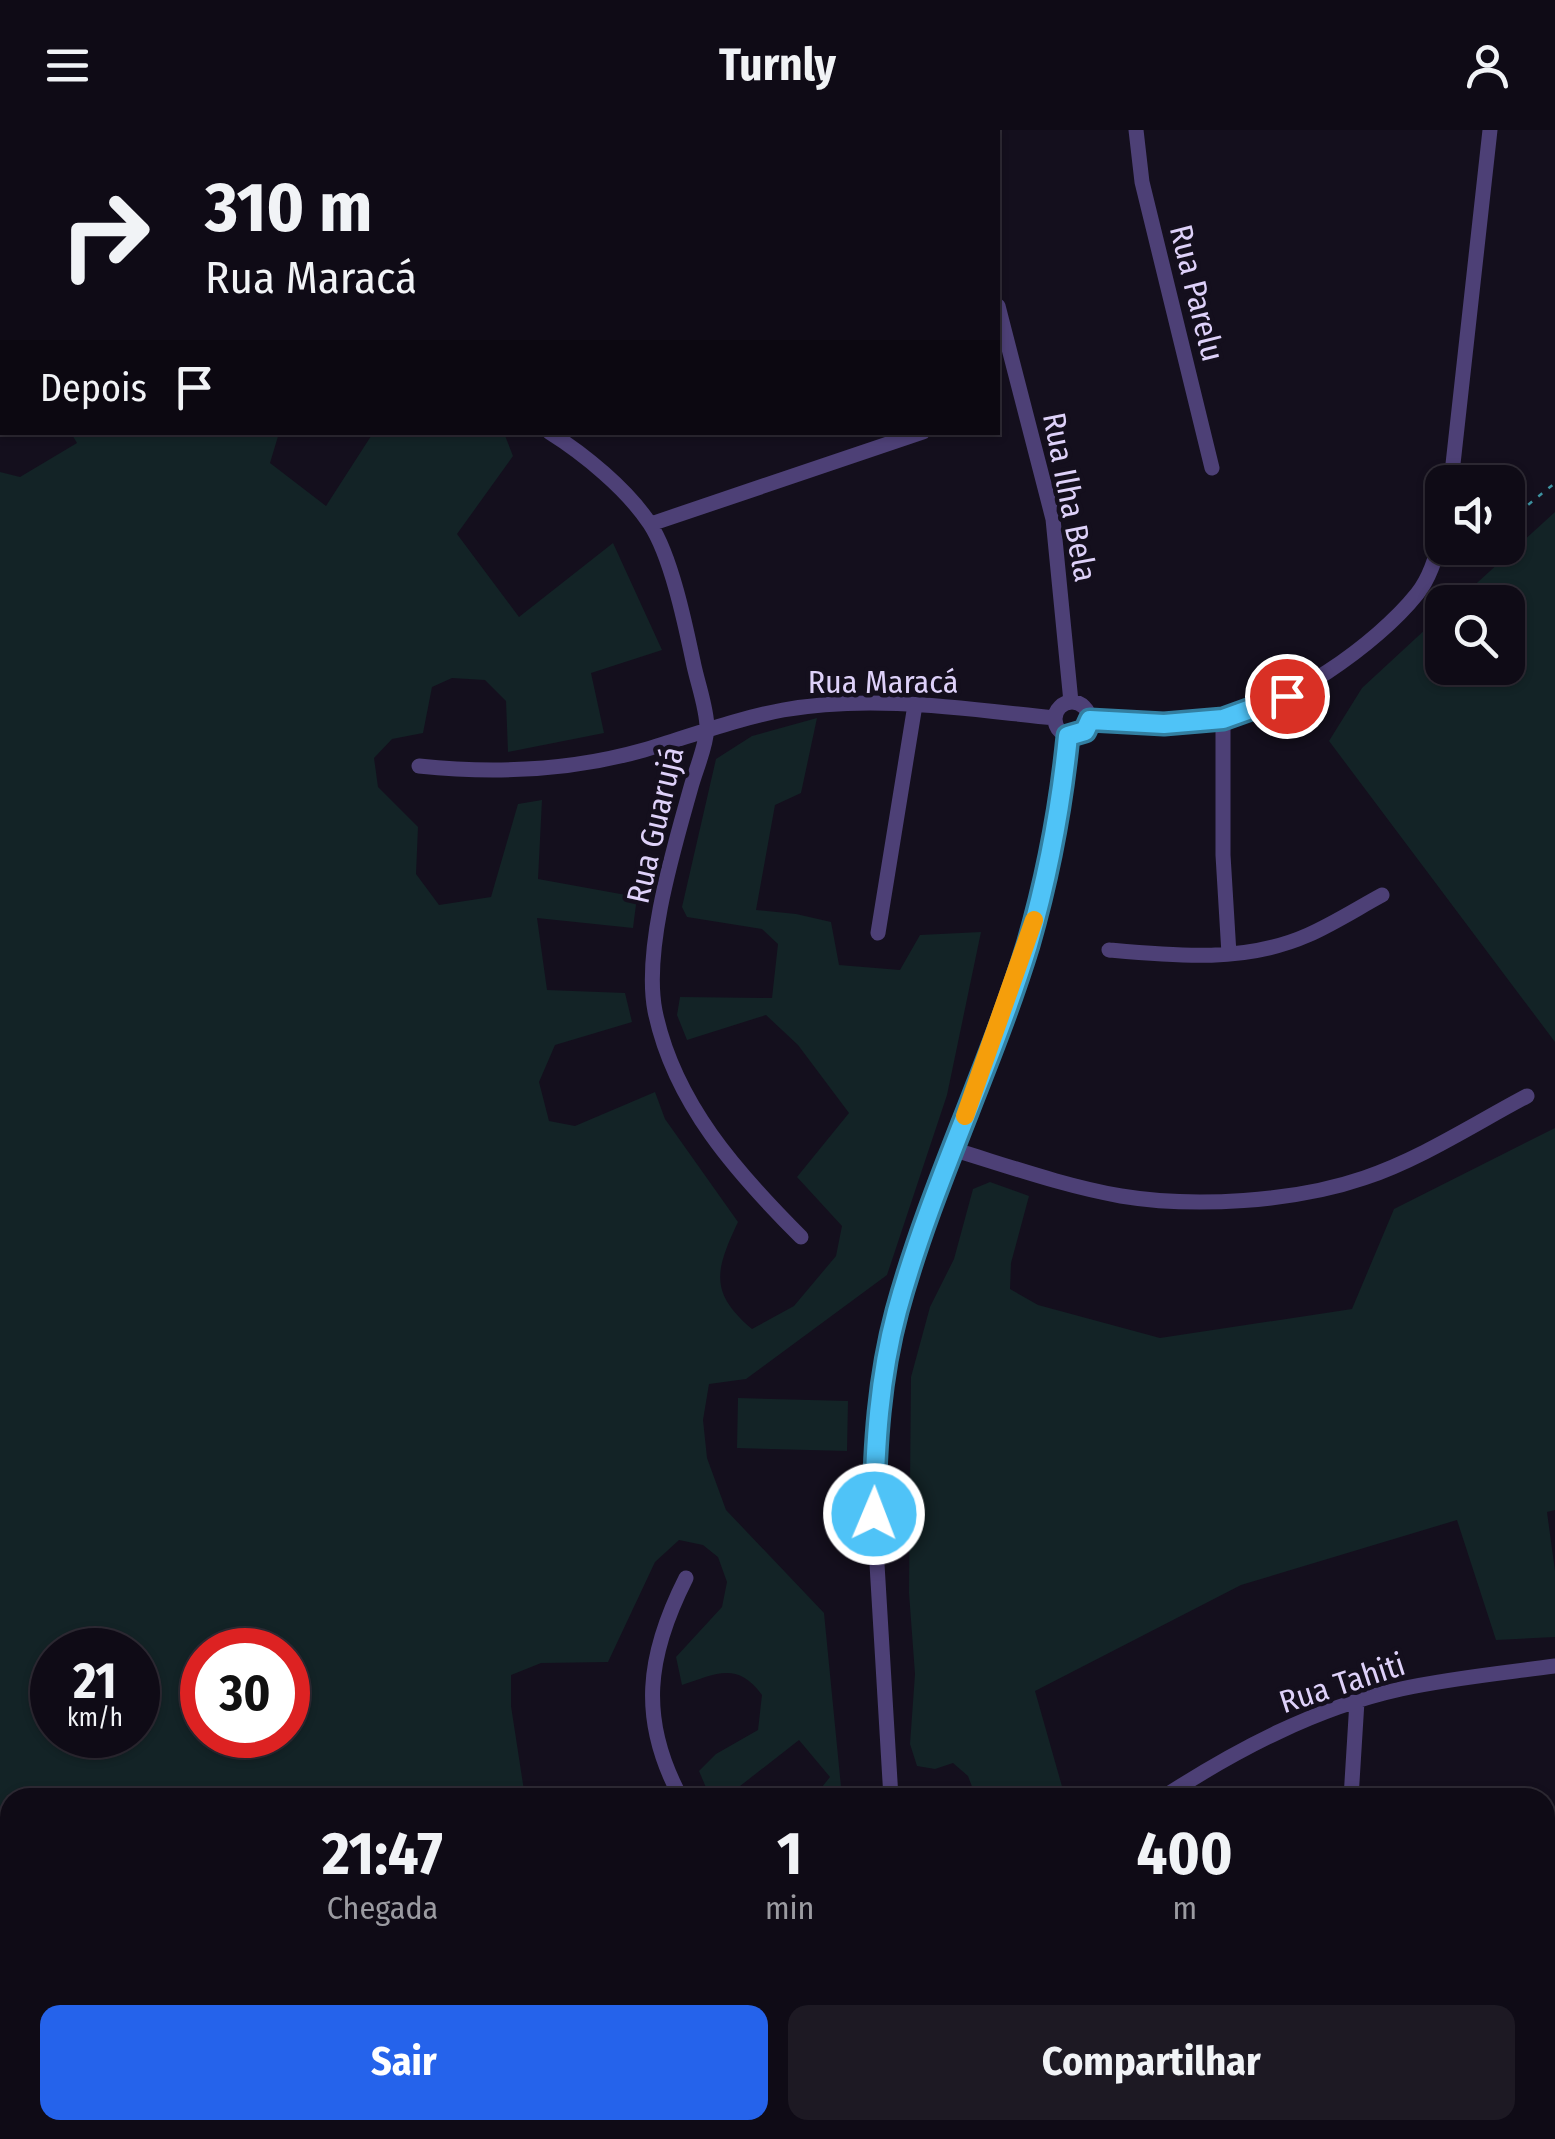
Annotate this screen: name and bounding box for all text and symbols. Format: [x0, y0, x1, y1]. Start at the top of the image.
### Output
icon: menu [40, 38, 95, 93]
text: Turnly [719, 38, 836, 92]
icon: person [1460, 38, 1515, 93]
text: 310 m [205, 166, 373, 250]
icon: right [40, 170, 170, 300]
street label: Rua Parelu [1162, 221, 1232, 365]
text: Rua Maracá [205, 251, 417, 305]
icon: arrive [167, 360, 222, 415]
text: Depois [40, 365, 147, 411]
street label: Rua Ilha Bela [1035, 409, 1105, 585]
map controls [1425, 465, 1525, 685]
button: sound [1425, 465, 1525, 565]
button: search [1425, 585, 1525, 685]
pin [1245, 654, 1330, 739]
street label: Rua Maracá [808, 663, 958, 701]
icon: arrive [1260, 669, 1315, 724]
street label: Rua Guarujá [619, 743, 691, 907]
position arrow [822, 1462, 926, 1566]
speed limit sign: 30 [180, 1628, 310, 1758]
street label: Rua Tahiti [1274, 1645, 1410, 1721]
text: 21 [73, 1651, 117, 1711]
text: km/h [67, 1703, 123, 1733]
text: 21:47 [322, 1818, 443, 1890]
text: 1 [777, 1818, 802, 1890]
text: 400 [1137, 1818, 1233, 1890]
text: Chegada [327, 1889, 438, 1927]
text: min [765, 1889, 814, 1927]
text: m [1172, 1889, 1197, 1927]
button: Sair [40, 2005, 768, 2120]
button: Compartilhar [788, 2005, 1515, 2120]

